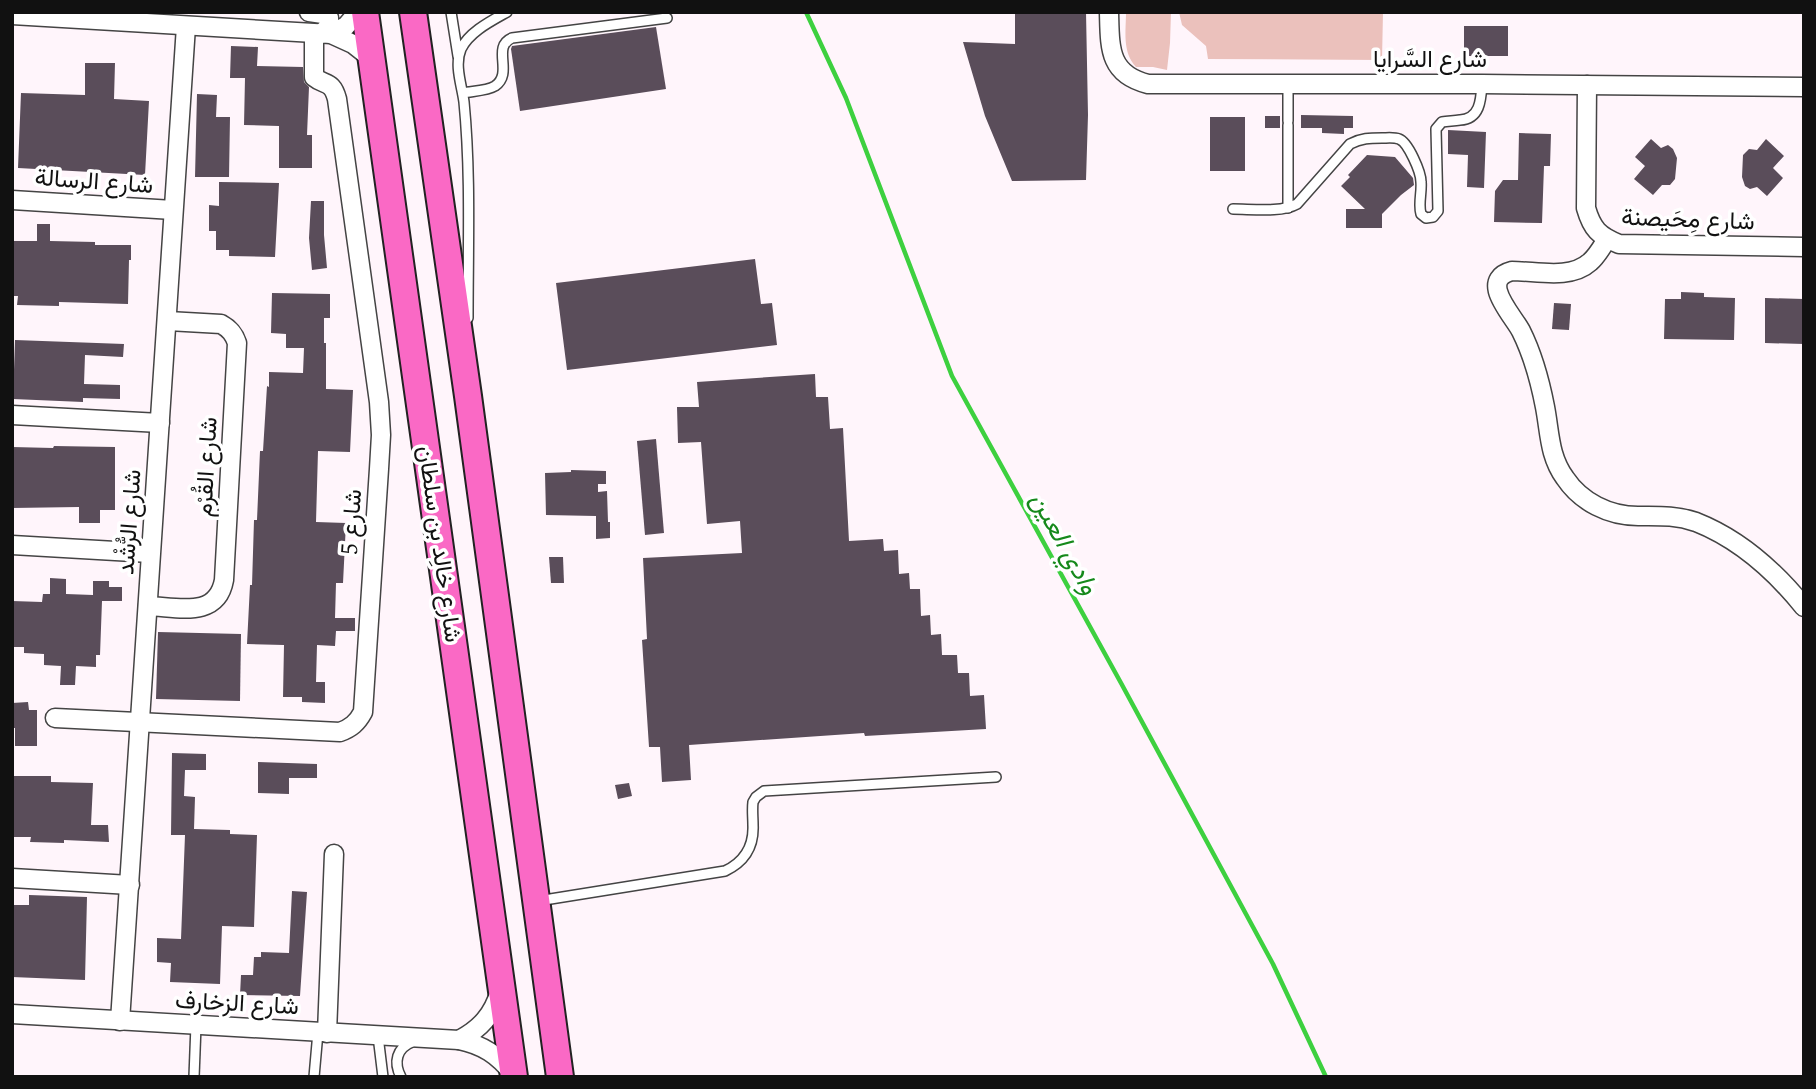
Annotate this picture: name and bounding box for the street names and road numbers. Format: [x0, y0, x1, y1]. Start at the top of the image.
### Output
street label: شارع السَّرايا [1373, 42, 1487, 78]
street label: شارع الرسالة [33, 160, 154, 204]
street label: شارع مِحَيصنة [1621, 200, 1755, 240]
street label: شارع القُرْم [186, 416, 228, 518]
street label: شارع خالِد بن سلطان [407, 444, 471, 645]
street label: شارع الرُّشْد [108, 468, 152, 576]
street label: شارع 5 [332, 488, 372, 556]
street label: شارع الزخارف [174, 983, 300, 1025]

